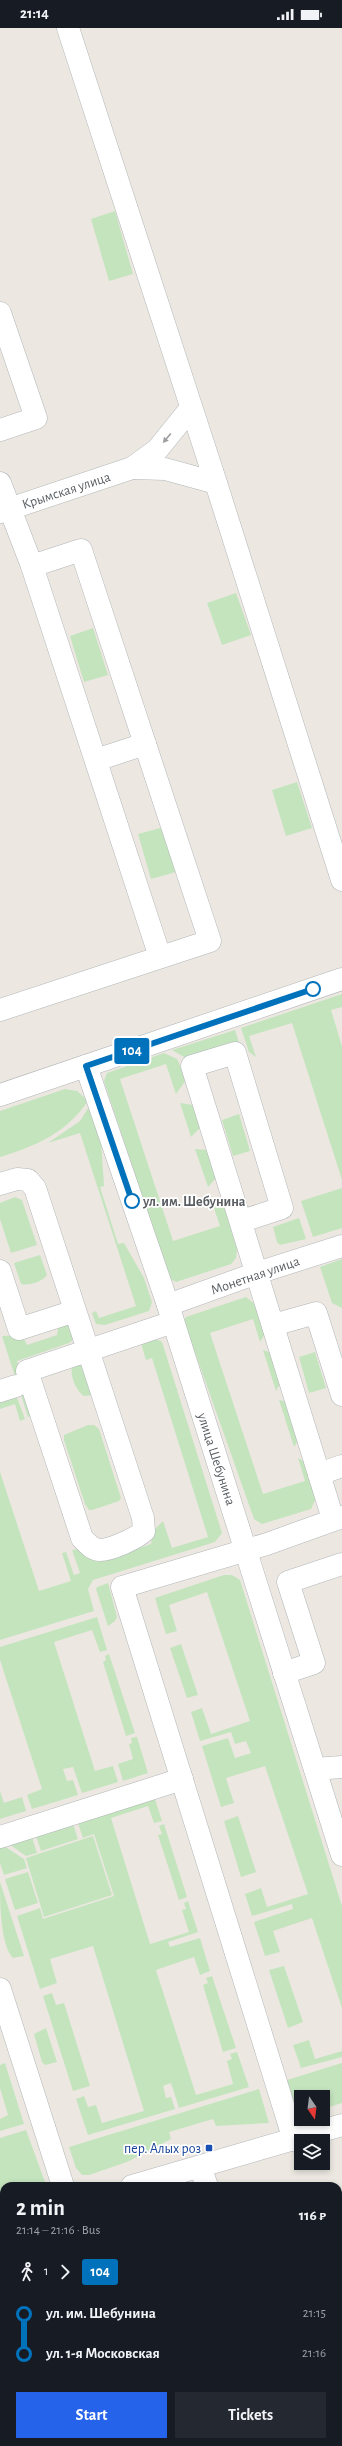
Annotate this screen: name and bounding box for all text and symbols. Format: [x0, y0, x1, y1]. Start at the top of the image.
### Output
text: 21:14 [20, 6, 49, 21]
one-way arrow [162, 432, 171, 443]
street label: Крымская улица [20, 470, 113, 512]
unlabelled marker [305, 981, 321, 997]
line badge: 104 [109, 1038, 155, 1064]
text: 104 [122, 1044, 142, 1058]
marker: ул. им. Шебунина [124, 1193, 140, 1209]
place label: ул. им. Шебунина [142, 1195, 246, 1209]
street label: Монетная улица [209, 1254, 302, 1298]
street label: улица Шебунина [194, 1410, 238, 1508]
north arrow [294, 2090, 330, 2126]
map controls [294, 2090, 330, 2170]
button: layers [294, 2134, 330, 2170]
place label: пер. Алых роз [124, 2142, 201, 2156]
marker: пер. Алых роз [204, 2143, 214, 2153]
text: 2 min [16, 2197, 65, 2219]
text: 116 ₽ [299, 2208, 326, 2223]
text: 21:14 – 21:16 · Bus [16, 2224, 100, 2237]
icon: walk [16, 2261, 38, 2283]
icon: forward [54, 2261, 76, 2283]
text: 1 [44, 2265, 48, 2278]
text: 104 [90, 2265, 110, 2279]
text: ул. им. Шебунина [46, 2306, 156, 2321]
text: 21:15 [303, 2307, 326, 2320]
text: ул. 1-я Московская [46, 2346, 160, 2361]
text: 21:16 [302, 2347, 326, 2360]
button: Start [16, 2392, 167, 2438]
button: Tickets [175, 2392, 326, 2438]

